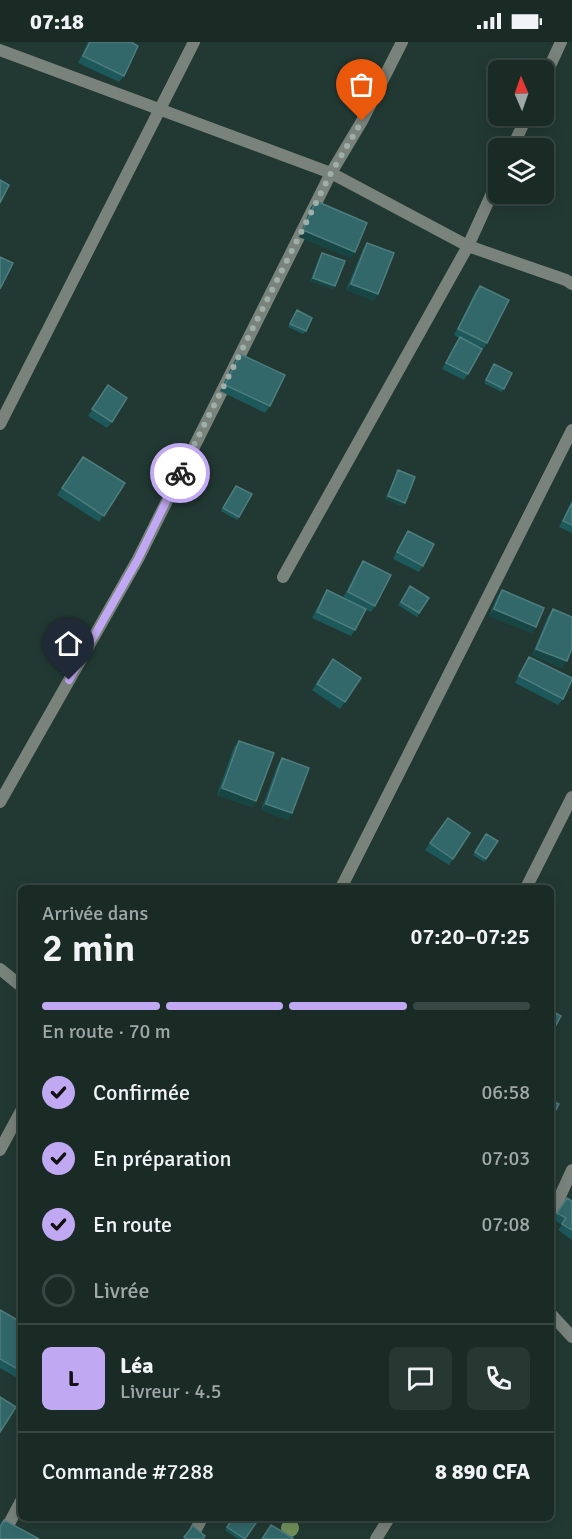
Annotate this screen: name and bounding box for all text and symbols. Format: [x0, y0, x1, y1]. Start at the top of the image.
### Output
text: 07:18 [30, 8, 84, 35]
pin [336, 59, 387, 121]
north arrow [488, 60, 554, 126]
map controls [488, 60, 554, 204]
icon: bag [345, 68, 378, 101]
button: layers [488, 138, 554, 204]
courier [150, 443, 210, 503]
icon: bike [164, 457, 197, 490]
pin [43, 618, 94, 680]
icon: home [52, 627, 85, 660]
text: Arrivée dans [42, 901, 148, 926]
text: 07:20–07:25 [411, 923, 530, 950]
text: 2 min [42, 924, 135, 972]
text: En route · 70 m [42, 1019, 171, 1044]
icon: check [42, 1076, 75, 1109]
text: Confirmée [93, 1079, 190, 1106]
text: 06:58 [481, 1080, 530, 1105]
icon: check [42, 1142, 75, 1175]
text: En préparation [93, 1145, 232, 1172]
text: 07:03 [481, 1146, 530, 1171]
icon: check [42, 1208, 75, 1241]
text: En route [93, 1211, 172, 1238]
text: 07:08 [481, 1212, 530, 1237]
text: Livrée [93, 1277, 150, 1304]
button: chat [389, 1347, 452, 1410]
button: phone [467, 1347, 530, 1410]
text: Léa [120, 1352, 154, 1379]
text: L [68, 1365, 79, 1392]
text: Livreur · 4.5 [120, 1379, 221, 1404]
text: Commande #7288 [42, 1458, 214, 1485]
text: 8 890 CFA [435, 1458, 530, 1485]

